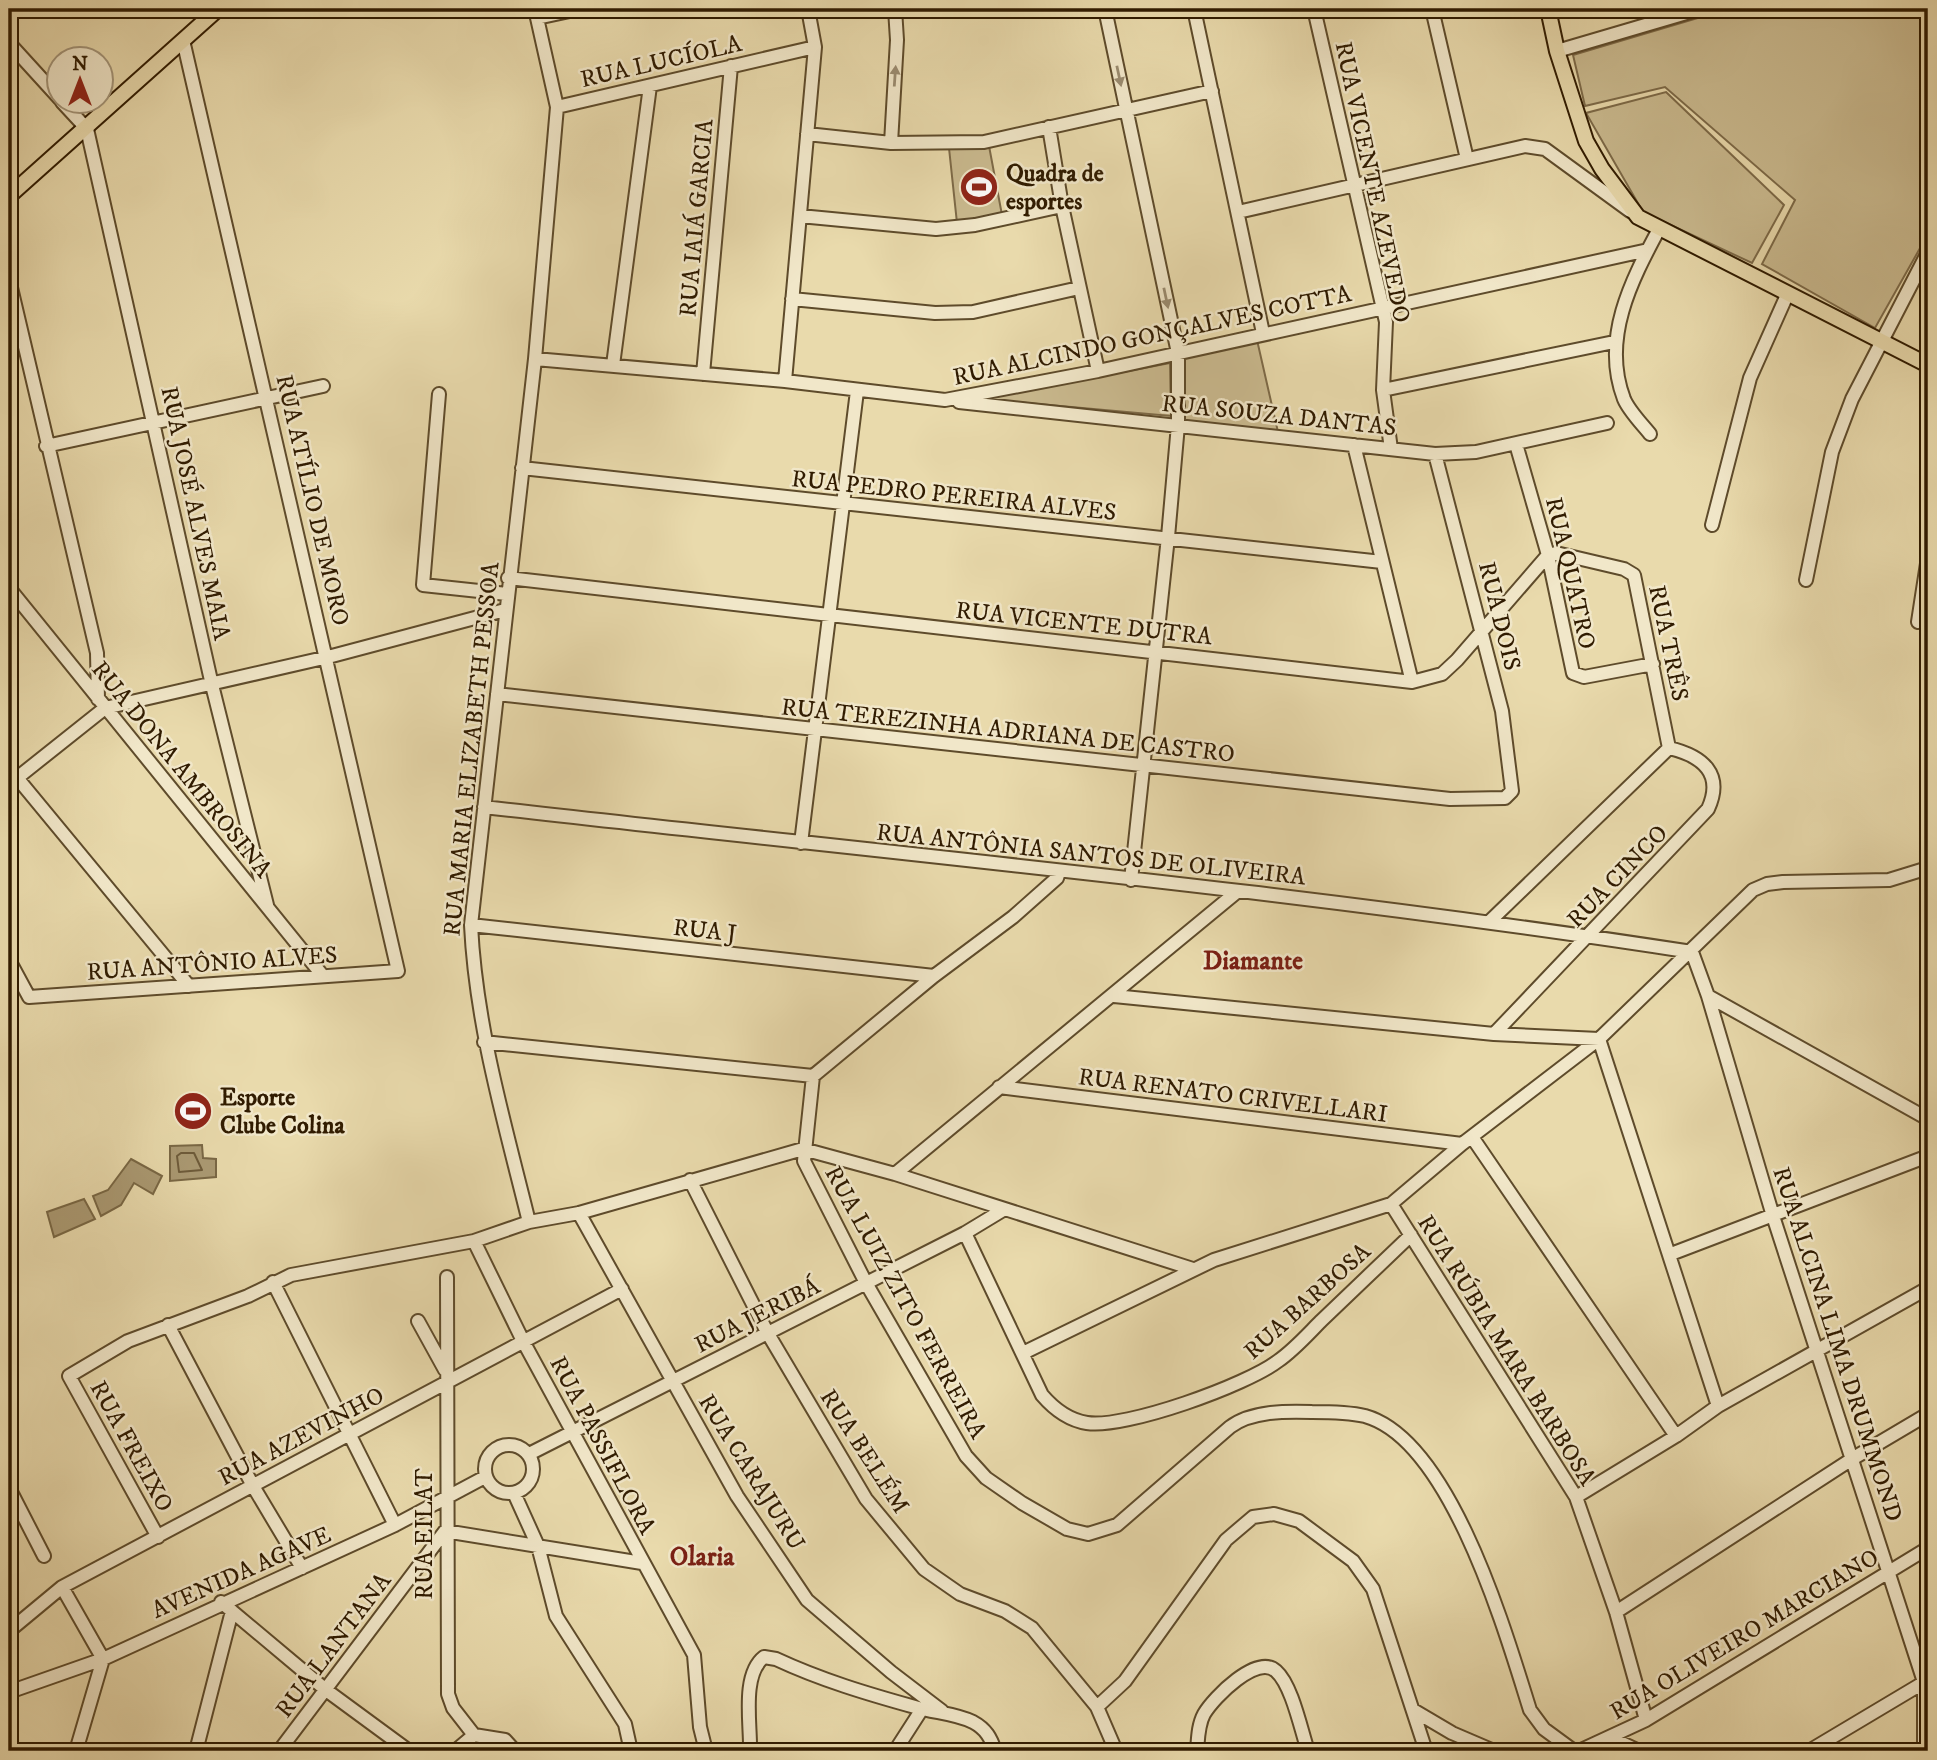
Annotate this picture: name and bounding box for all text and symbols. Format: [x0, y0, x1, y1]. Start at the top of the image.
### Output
street label: RUA LUCÍOLA [577, 28, 746, 95]
street label: RUA VICENTE AZEVEDO [1328, 39, 1416, 325]
north arrow [46, 46, 116, 116]
text: N [72, 53, 88, 76]
one-way arrow [890, 65, 901, 87]
one-way arrow [1114, 65, 1125, 87]
street label: RUA IAIÁ GARCIA [672, 117, 721, 318]
place label: Quadra de esportes [1006, 159, 1104, 217]
sports icon: Quadra de esportes [958, 166, 1000, 208]
street label: RUA ALCINDO GONÇALVES COTTA [950, 279, 1355, 393]
one-way arrow [1161, 287, 1172, 309]
street label: RUA ATÍLIO DE MORO [269, 372, 356, 629]
street label: RUA JOSÉ ALVES MAIA [153, 384, 237, 643]
street label: RUA SOUZA DANTAS [1160, 389, 1398, 443]
street label: RUA PEDRO PEREIRA ALVES [790, 464, 1118, 528]
street label: RUA QUATRO [1538, 494, 1602, 652]
street label: RUA DOIS [1471, 559, 1527, 674]
street label: RUA MARIA ELIZABETH PESSOA [437, 560, 507, 938]
street label: RUA TRÊS [1641, 583, 1695, 704]
street label: RUA VICENTE DUTRA [954, 596, 1214, 652]
street label: RUA DONA AMBROSINA [85, 655, 278, 885]
street label: RUA TEREZINHA ADRIANA DE CASTRO [780, 692, 1236, 770]
street label: RUA ANTÔNIA SANTOS DE OLIVEIRA [875, 818, 1308, 893]
street label: RUA CINCO [1561, 819, 1674, 935]
street label: RUA J [672, 913, 738, 949]
street label: RUA ANTÔNIO ALVES [86, 940, 338, 988]
district label: Diamante [1203, 945, 1303, 978]
street label: RUA RENATO CRIVELLARI [1077, 1062, 1389, 1130]
place label: Esporte Clube Colina [220, 1083, 345, 1141]
sports icon: Esporte Clube Colina [172, 1090, 214, 1132]
street label: RUA LUIZ ZITO FERREIRA [817, 1161, 993, 1445]
street label: RUA ALCINA LIMA DRUMMOND [1765, 1163, 1909, 1525]
street label: RUA RÚBIA MARA BARBOSA [1410, 1209, 1603, 1492]
street label: RUA BARBOSA [1238, 1236, 1378, 1367]
street label: RUA JERIBÁ [689, 1270, 826, 1360]
street label: RUA PASSIFLORA [542, 1351, 662, 1540]
street label: RUA FREIXO [83, 1376, 180, 1517]
street label: RUA AZEVINHO [213, 1381, 389, 1493]
street label: RUA BELÉM [813, 1384, 916, 1519]
street label: RUA CARAJURU [691, 1389, 811, 1556]
street label: RUA EILAT [410, 1468, 440, 1600]
street label: AVENIDA AGAVE [147, 1520, 336, 1626]
district label: Olaria [670, 1541, 735, 1574]
street label: RUA OLIVEIRO MARCIANO [1605, 1543, 1884, 1727]
street label: RUA LANTANA [269, 1567, 399, 1724]

